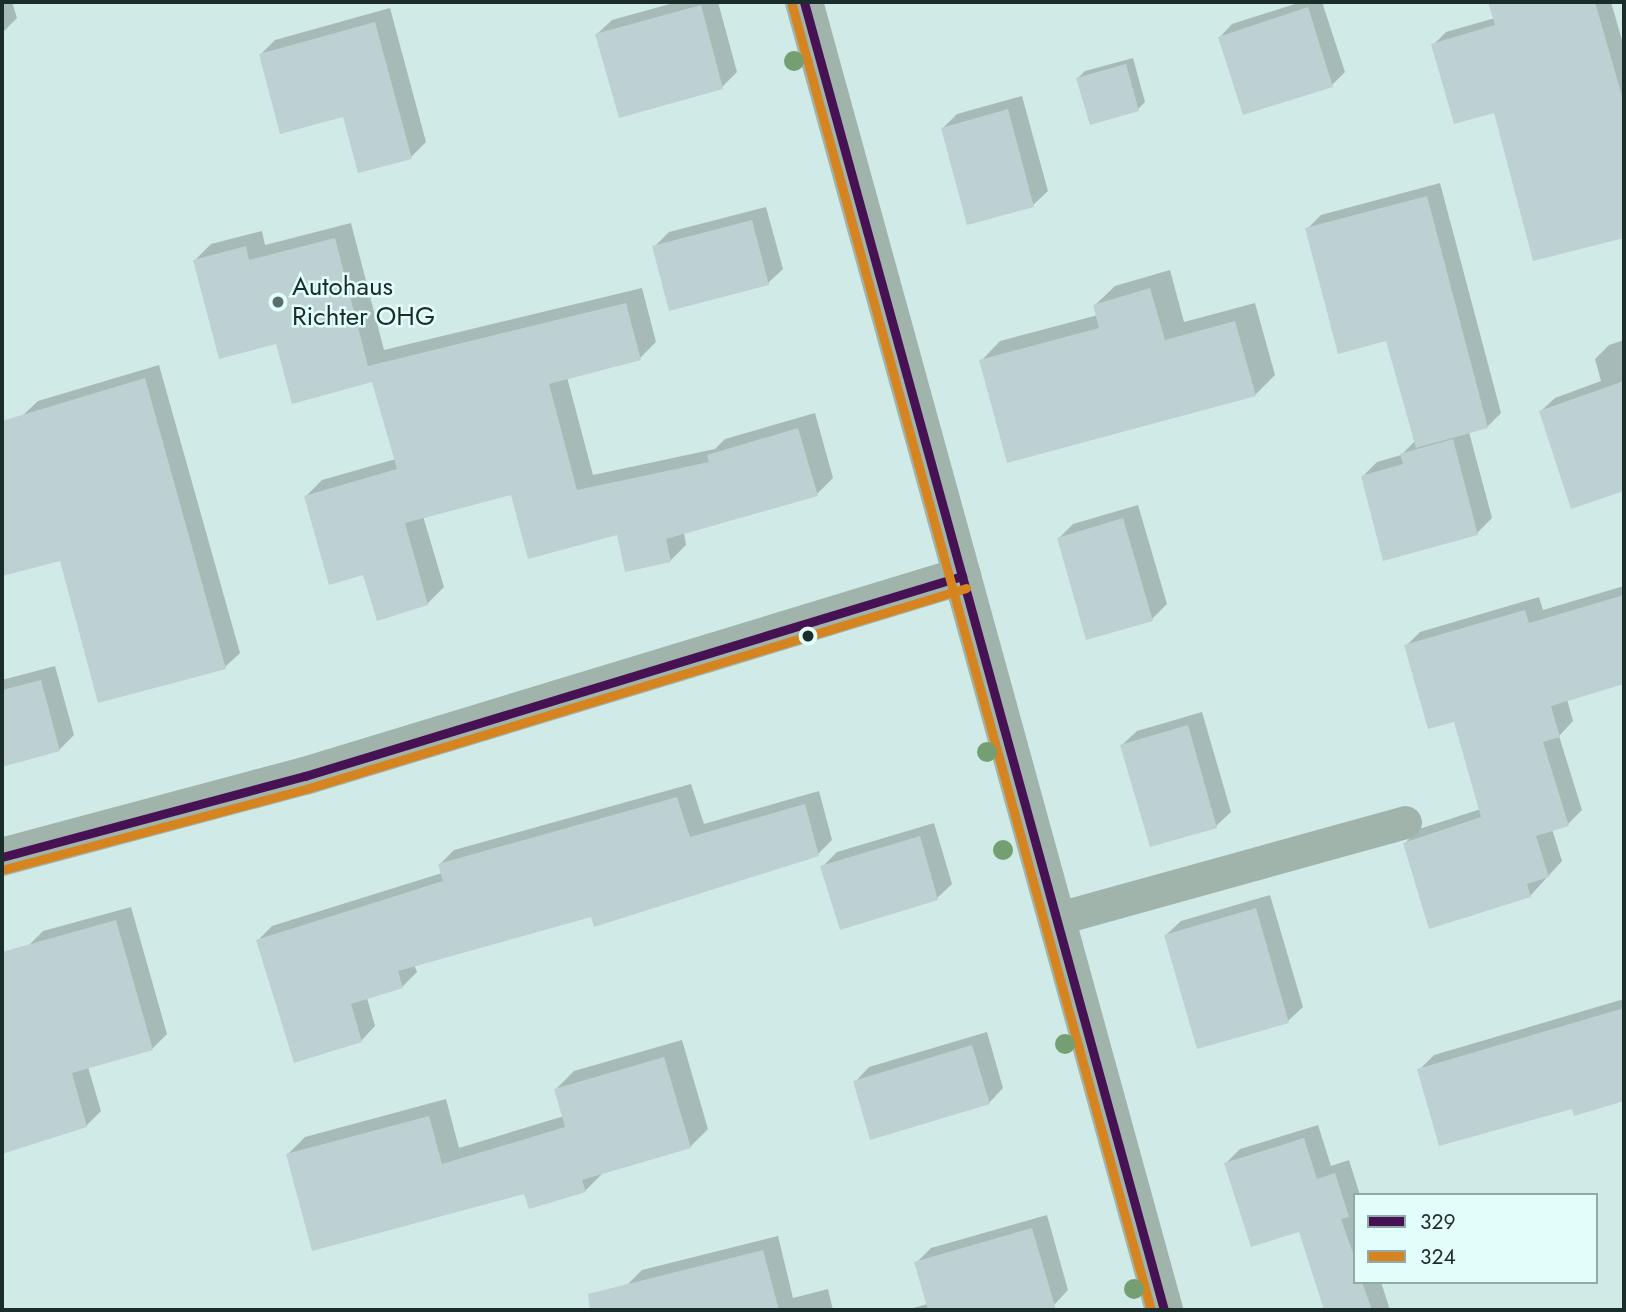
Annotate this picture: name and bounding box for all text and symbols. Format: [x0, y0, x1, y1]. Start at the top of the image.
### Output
place label: Autohaus Richter OHG [292, 271, 435, 332]
marker: Autohaus Richter OHG [270, 294, 286, 310]
unlabelled marker [801, 629, 815, 643]
legend [1353, 1193, 1598, 1284]
text: 329 [1420, 1207, 1456, 1237]
text: 324 [1420, 1242, 1456, 1272]

